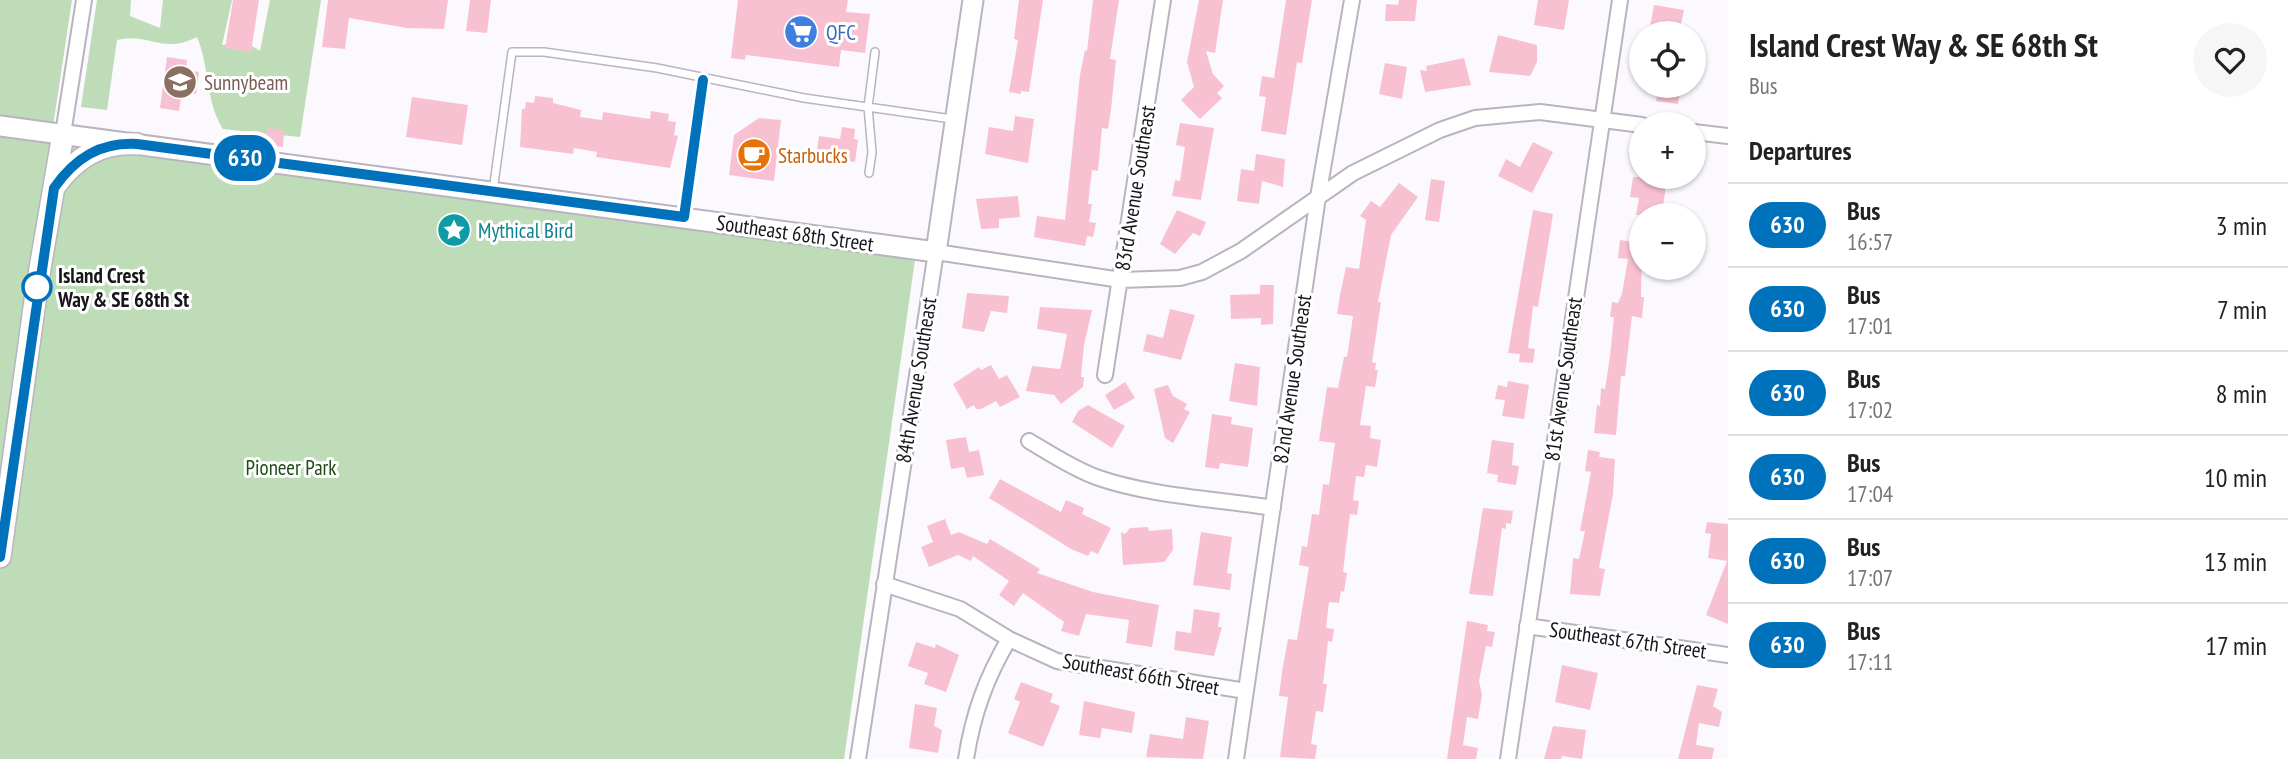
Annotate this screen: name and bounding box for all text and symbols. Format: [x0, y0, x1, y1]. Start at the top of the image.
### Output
supermarket icon: QFC [782, 13, 820, 51]
place label: QFC [826, 19, 856, 46]
map controls [1629, 21, 1706, 280]
button: locate [1629, 21, 1706, 98]
text: Island Crest Way & SE 68th St [1749, 23, 2098, 66]
button: heart [2193, 23, 2267, 97]
school or university icon: Sunnybeam [161, 63, 199, 101]
place label: Sunnybeam [204, 69, 288, 96]
text: Bus [1749, 71, 1778, 100]
street label: 83rd Avenue Southeast [1109, 103, 1161, 273]
button: + [1629, 112, 1706, 189]
text: Departures [1749, 134, 1852, 167]
line badge: 630 [205, 135, 285, 181]
cafe icon: Starbucks [735, 136, 773, 174]
text: 630 [228, 142, 262, 173]
place label: Starbucks [778, 142, 848, 169]
text: Bus [1847, 194, 1880, 227]
button: − [1629, 203, 1706, 280]
street label: Southeast 68th Street [715, 209, 876, 257]
text: 630 [1770, 209, 1805, 240]
text: 3 min [2216, 209, 2267, 242]
place icon: Mythical Bird [435, 211, 473, 249]
place label: Mythical Bird [478, 217, 573, 244]
text: 16:57 [1847, 227, 1893, 256]
place label: Island Crest Way & SE 68th St [57, 262, 189, 313]
marker: Island Crest Way & SE 68th St [22, 272, 52, 302]
text: Bus [1847, 278, 1880, 311]
street label: 82nd Avenue Southeast [1267, 292, 1317, 465]
text: 630 [1770, 293, 1805, 324]
text: 7 min [2217, 293, 2267, 326]
street label: 84th Avenue Southeast [890, 295, 942, 465]
street label: 81st Avenue Southeast [1538, 295, 1588, 463]
text: 17:01 [1847, 311, 1893, 340]
text: Bus [1847, 362, 1880, 395]
text: 630 [1770, 377, 1805, 408]
text: 8 min [2216, 377, 2267, 410]
text: 17:02 [1847, 395, 1893, 424]
text: Bus [1847, 446, 1880, 479]
park label: Pioneer Park [246, 454, 336, 481]
text: 630 [1770, 461, 1805, 492]
text: 10 min [2204, 461, 2267, 494]
text: 17:04 [1847, 479, 1893, 508]
text: Bus [1847, 530, 1880, 563]
text: 630 [1770, 545, 1805, 576]
text: 13 min [2204, 545, 2267, 578]
text: 17:07 [1847, 563, 1893, 592]
text: Bus [1847, 614, 1880, 647]
street label: Southeast 67th Street [1548, 616, 1708, 664]
text: 630 [1770, 629, 1805, 660]
text: 17 min [2205, 629, 2267, 662]
street label: Southeast 66th Street [1061, 647, 1222, 701]
text: 17:11 [1847, 647, 1893, 676]

